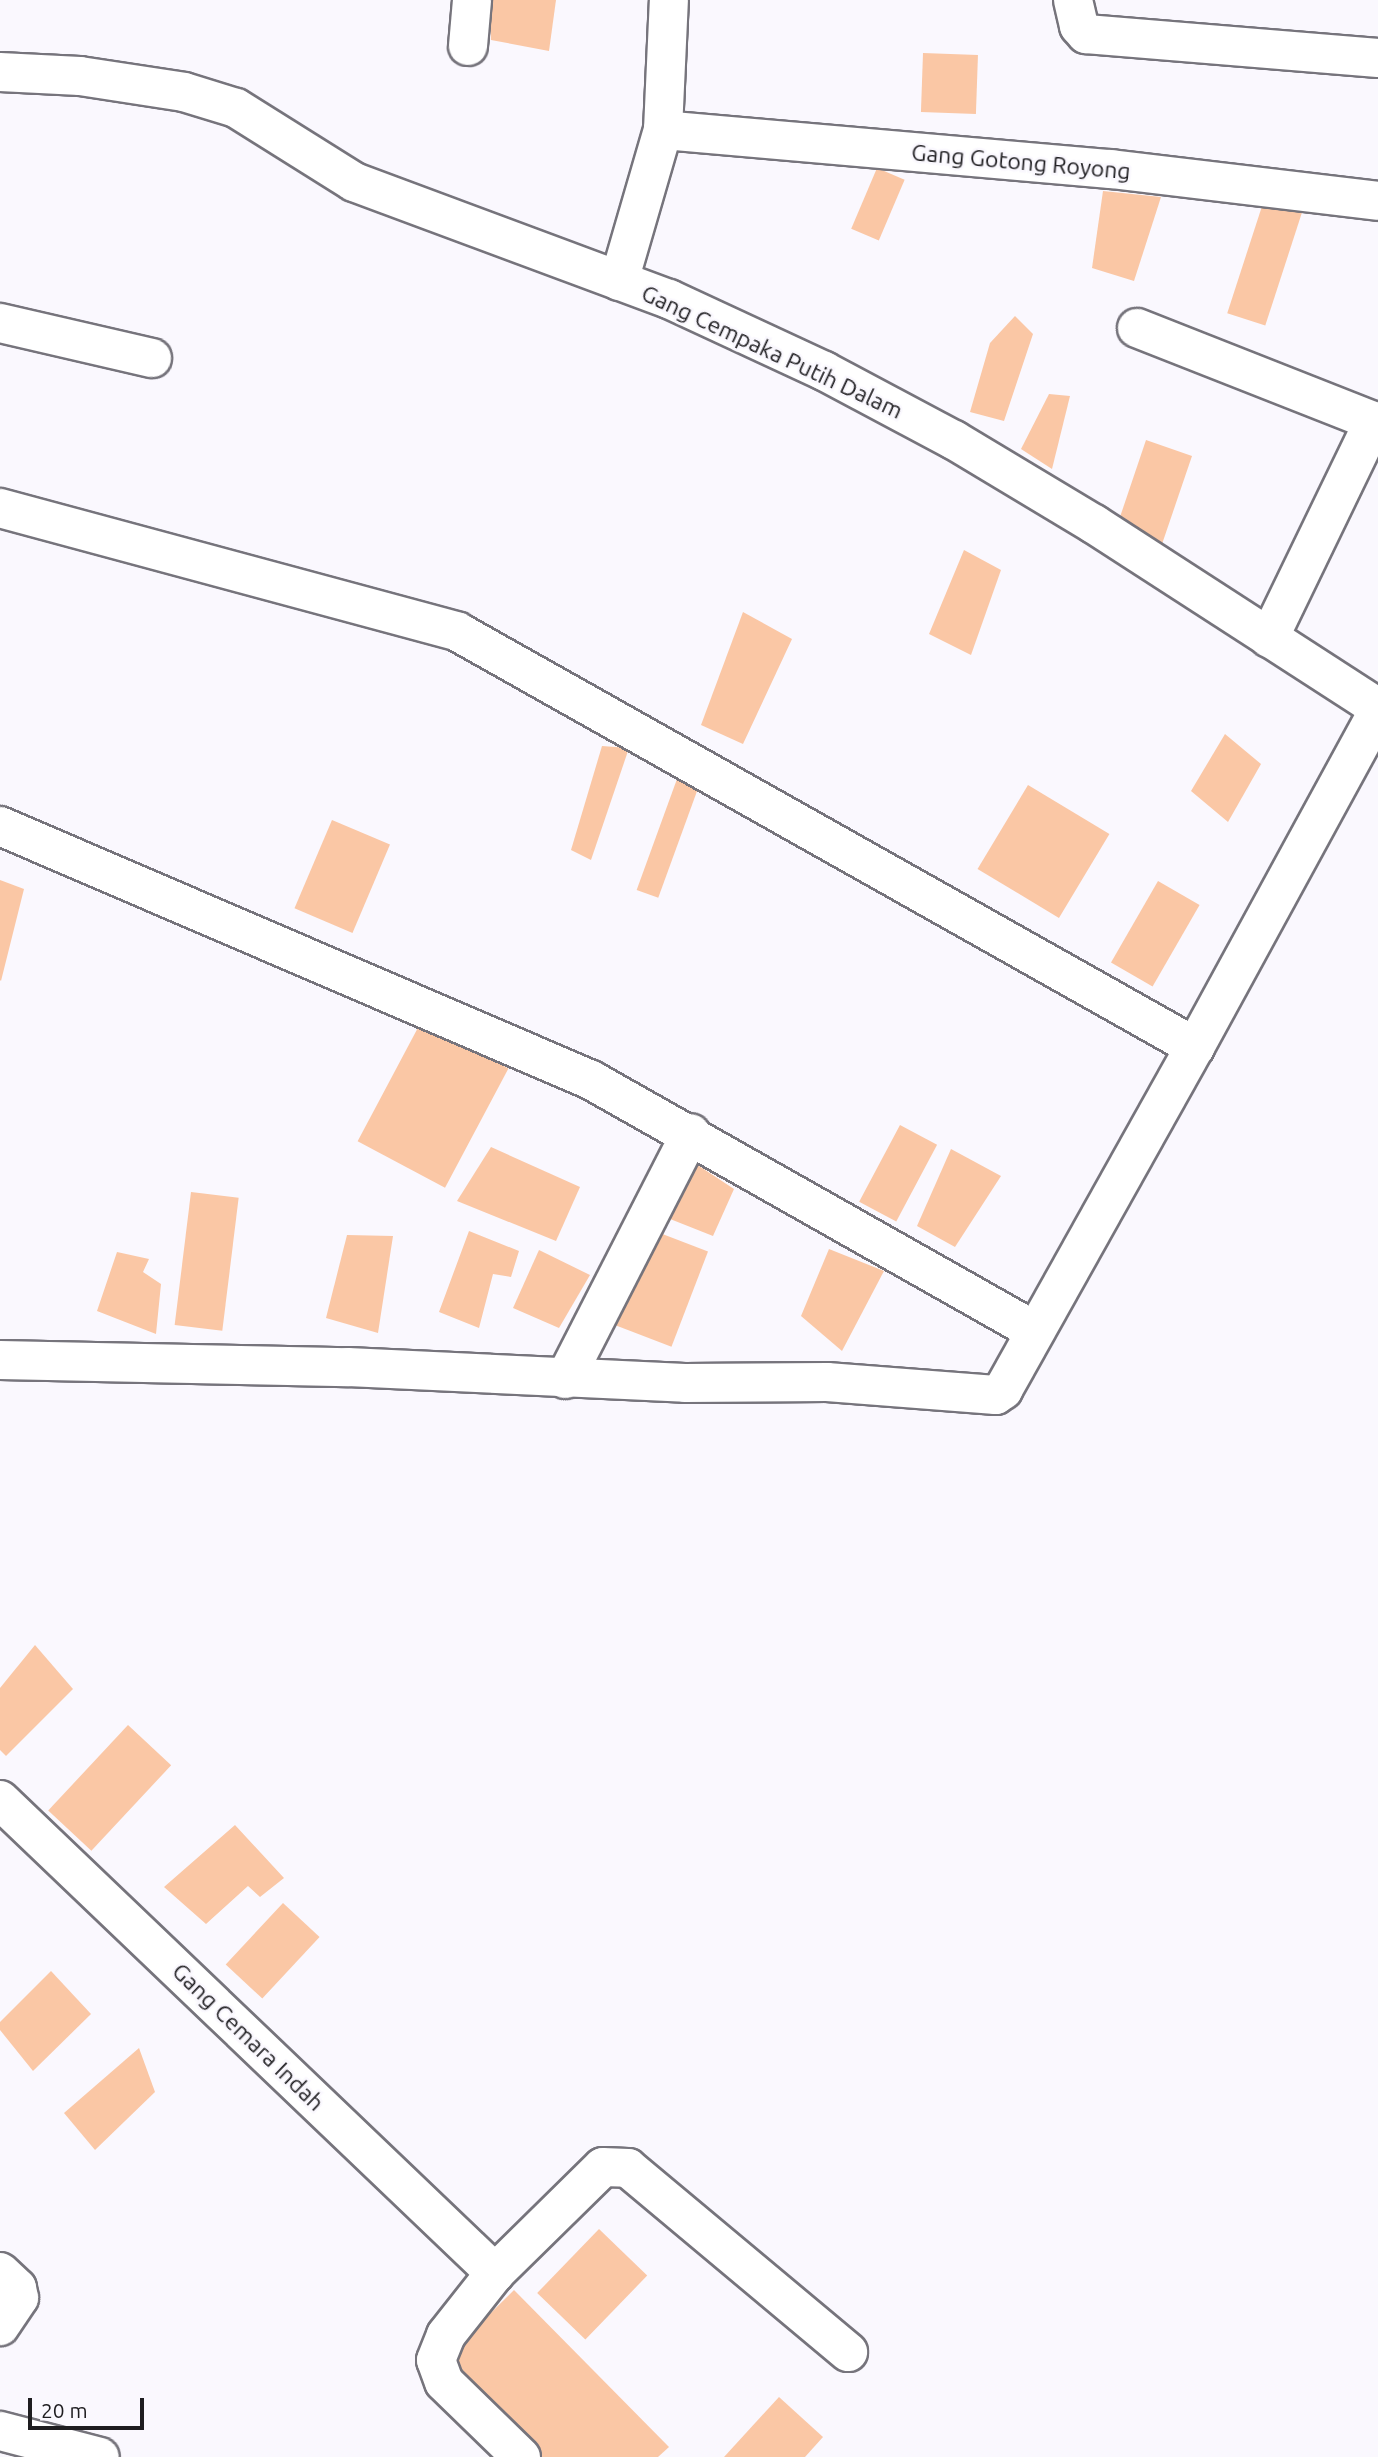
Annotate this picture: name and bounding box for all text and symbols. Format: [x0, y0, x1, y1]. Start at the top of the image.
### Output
street label: Gang Gotong Royong [910, 139, 1132, 185]
street label: Gang Cempaka Putih Dalam [637, 279, 907, 425]
street label: Gang Cemara Indah [166, 1957, 330, 2117]
scale bar [32, 2384, 147, 2428]
text: 20 m [41, 2398, 88, 2422]

